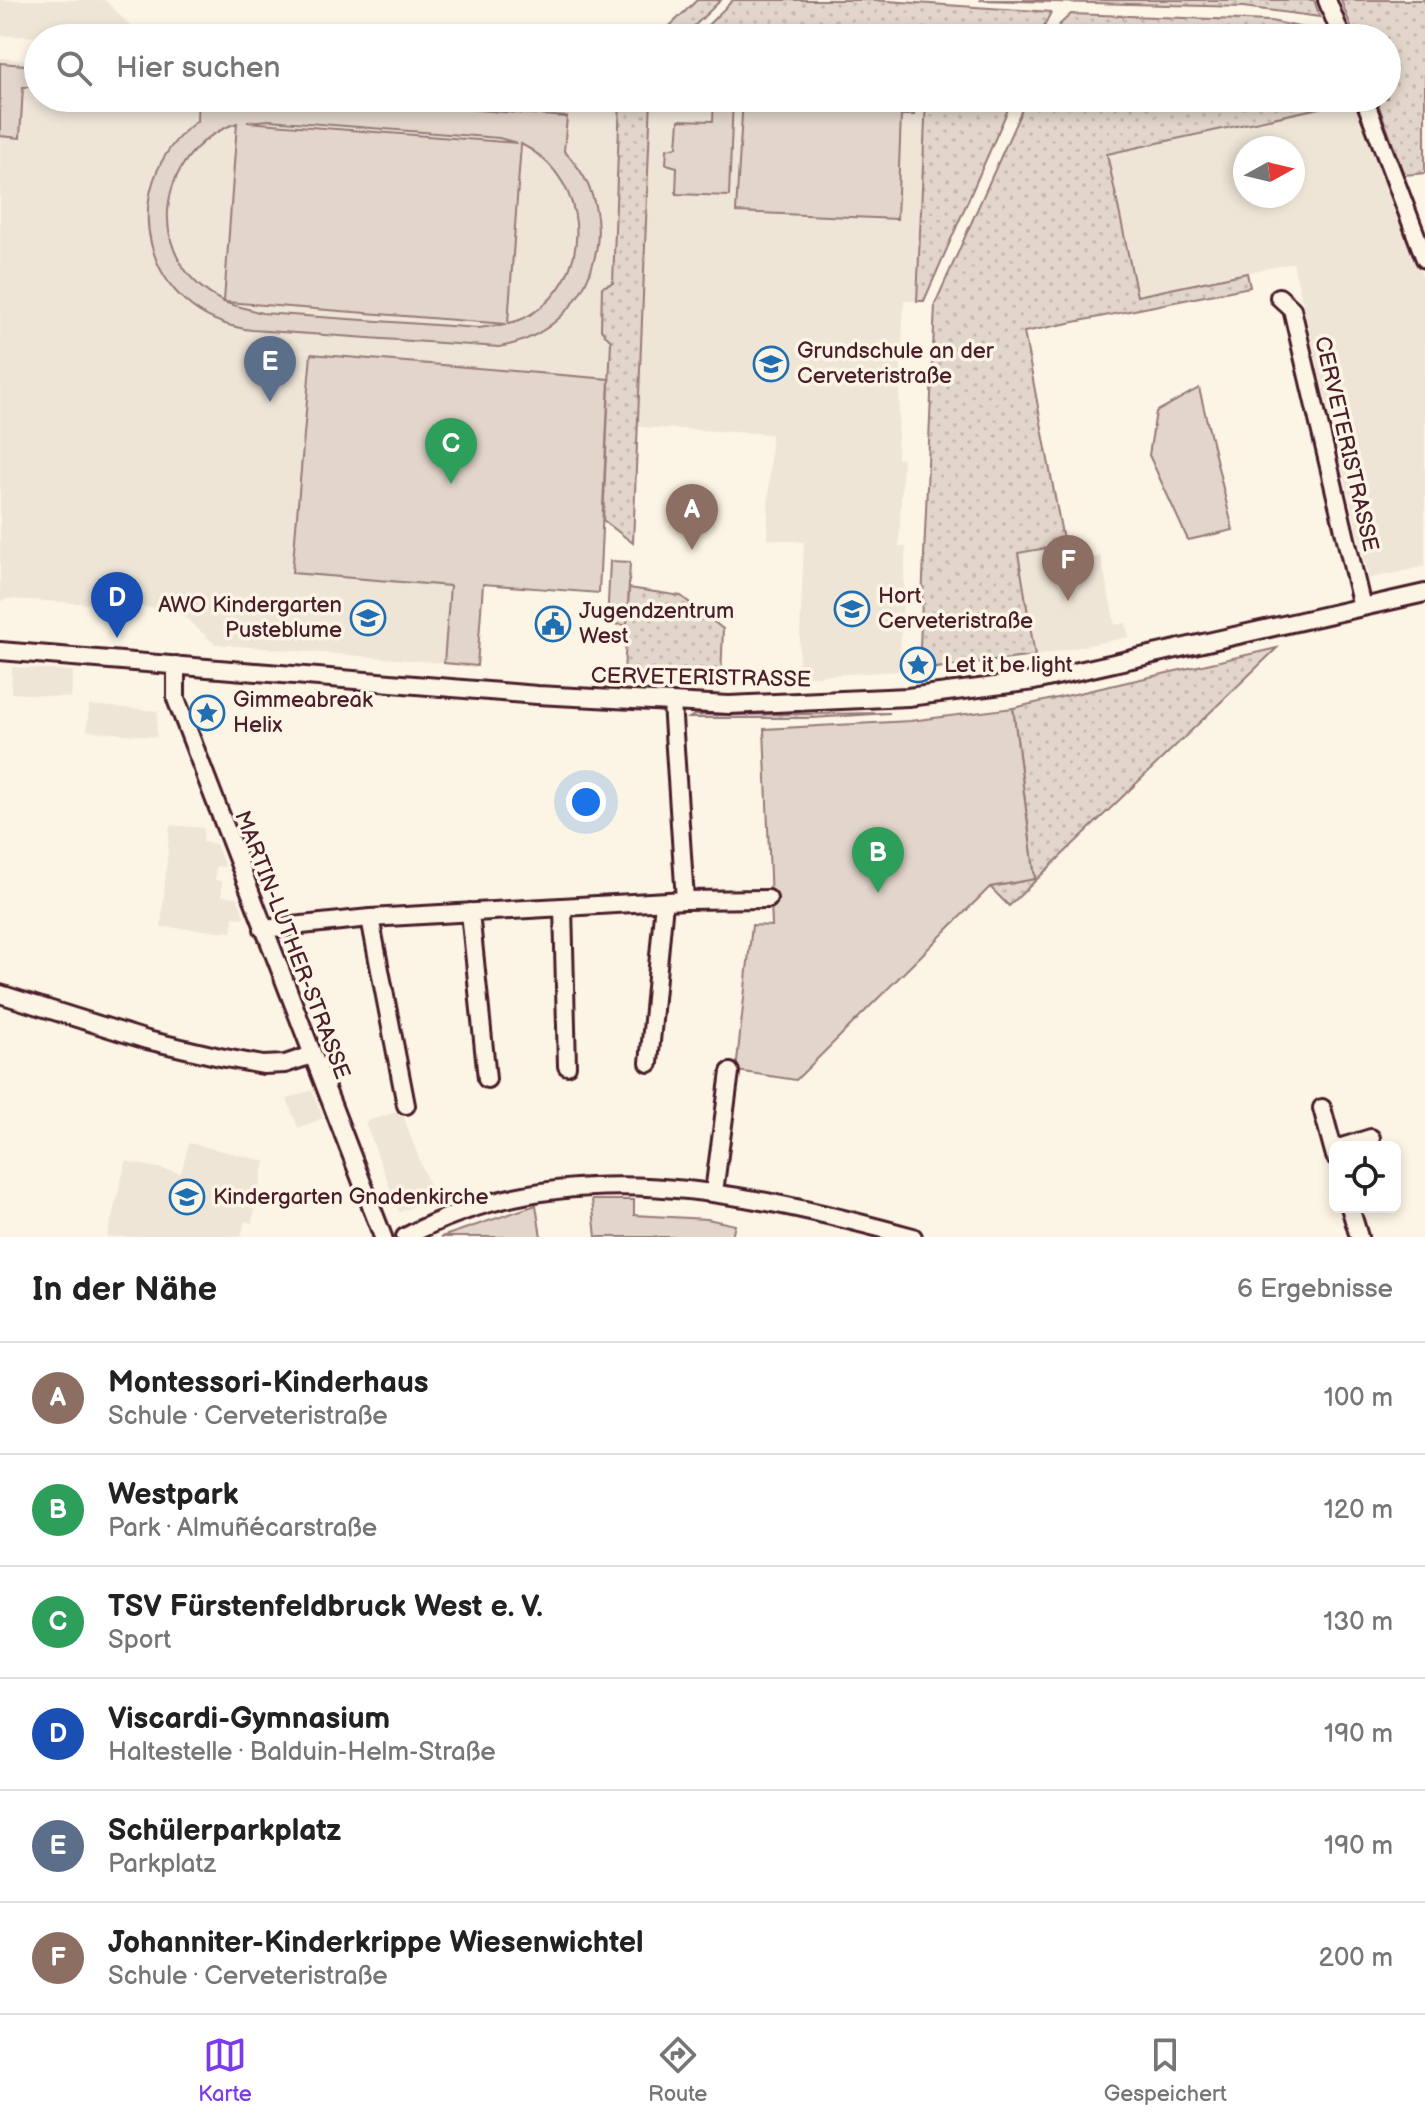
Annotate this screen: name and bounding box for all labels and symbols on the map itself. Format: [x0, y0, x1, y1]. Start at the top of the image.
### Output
north arrow [1233, 136, 1305, 208]
street label: CERVETERISTRASSE [1308, 334, 1384, 554]
pin: E [244, 336, 296, 402]
place label: Grundschule an der Cerveteristraße [797, 338, 995, 390]
school or university icon: Grundschule an der Cerveteristraße [752, 345, 790, 383]
pin: C [425, 418, 477, 484]
pin: A [666, 484, 718, 550]
pin: F [1042, 535, 1094, 601]
pin: D [91, 572, 143, 638]
place label: Hort Cerveteristraße [878, 583, 1033, 635]
school or university icon: Hort Cerveteristraße [833, 590, 871, 628]
place label: AWO Kindergarten Pusteblume [158, 592, 342, 644]
place label: Jugendzentrum West [579, 598, 734, 650]
school or university icon: AWO Kindergarten Pusteblume [349, 599, 387, 637]
public building icon: Jugendzentrum West [534, 605, 572, 643]
place icon: Let it be light [899, 646, 937, 684]
place label: Let it be light [944, 652, 1073, 679]
street label: CERVETERISTRASSE [591, 663, 811, 693]
place label: Gimmeabreak Helix [233, 687, 373, 739]
place icon: Gimmeabreak Helix [188, 694, 226, 732]
your location [566, 782, 606, 822]
street label: MARTIN-LUTHER-STRASSE [228, 807, 356, 1083]
pin: B [852, 827, 904, 893]
school or university icon: Kindergarten Gnadenkirche [168, 1178, 206, 1216]
place label: Kindergarten Gnadenkirche [213, 1184, 489, 1211]

